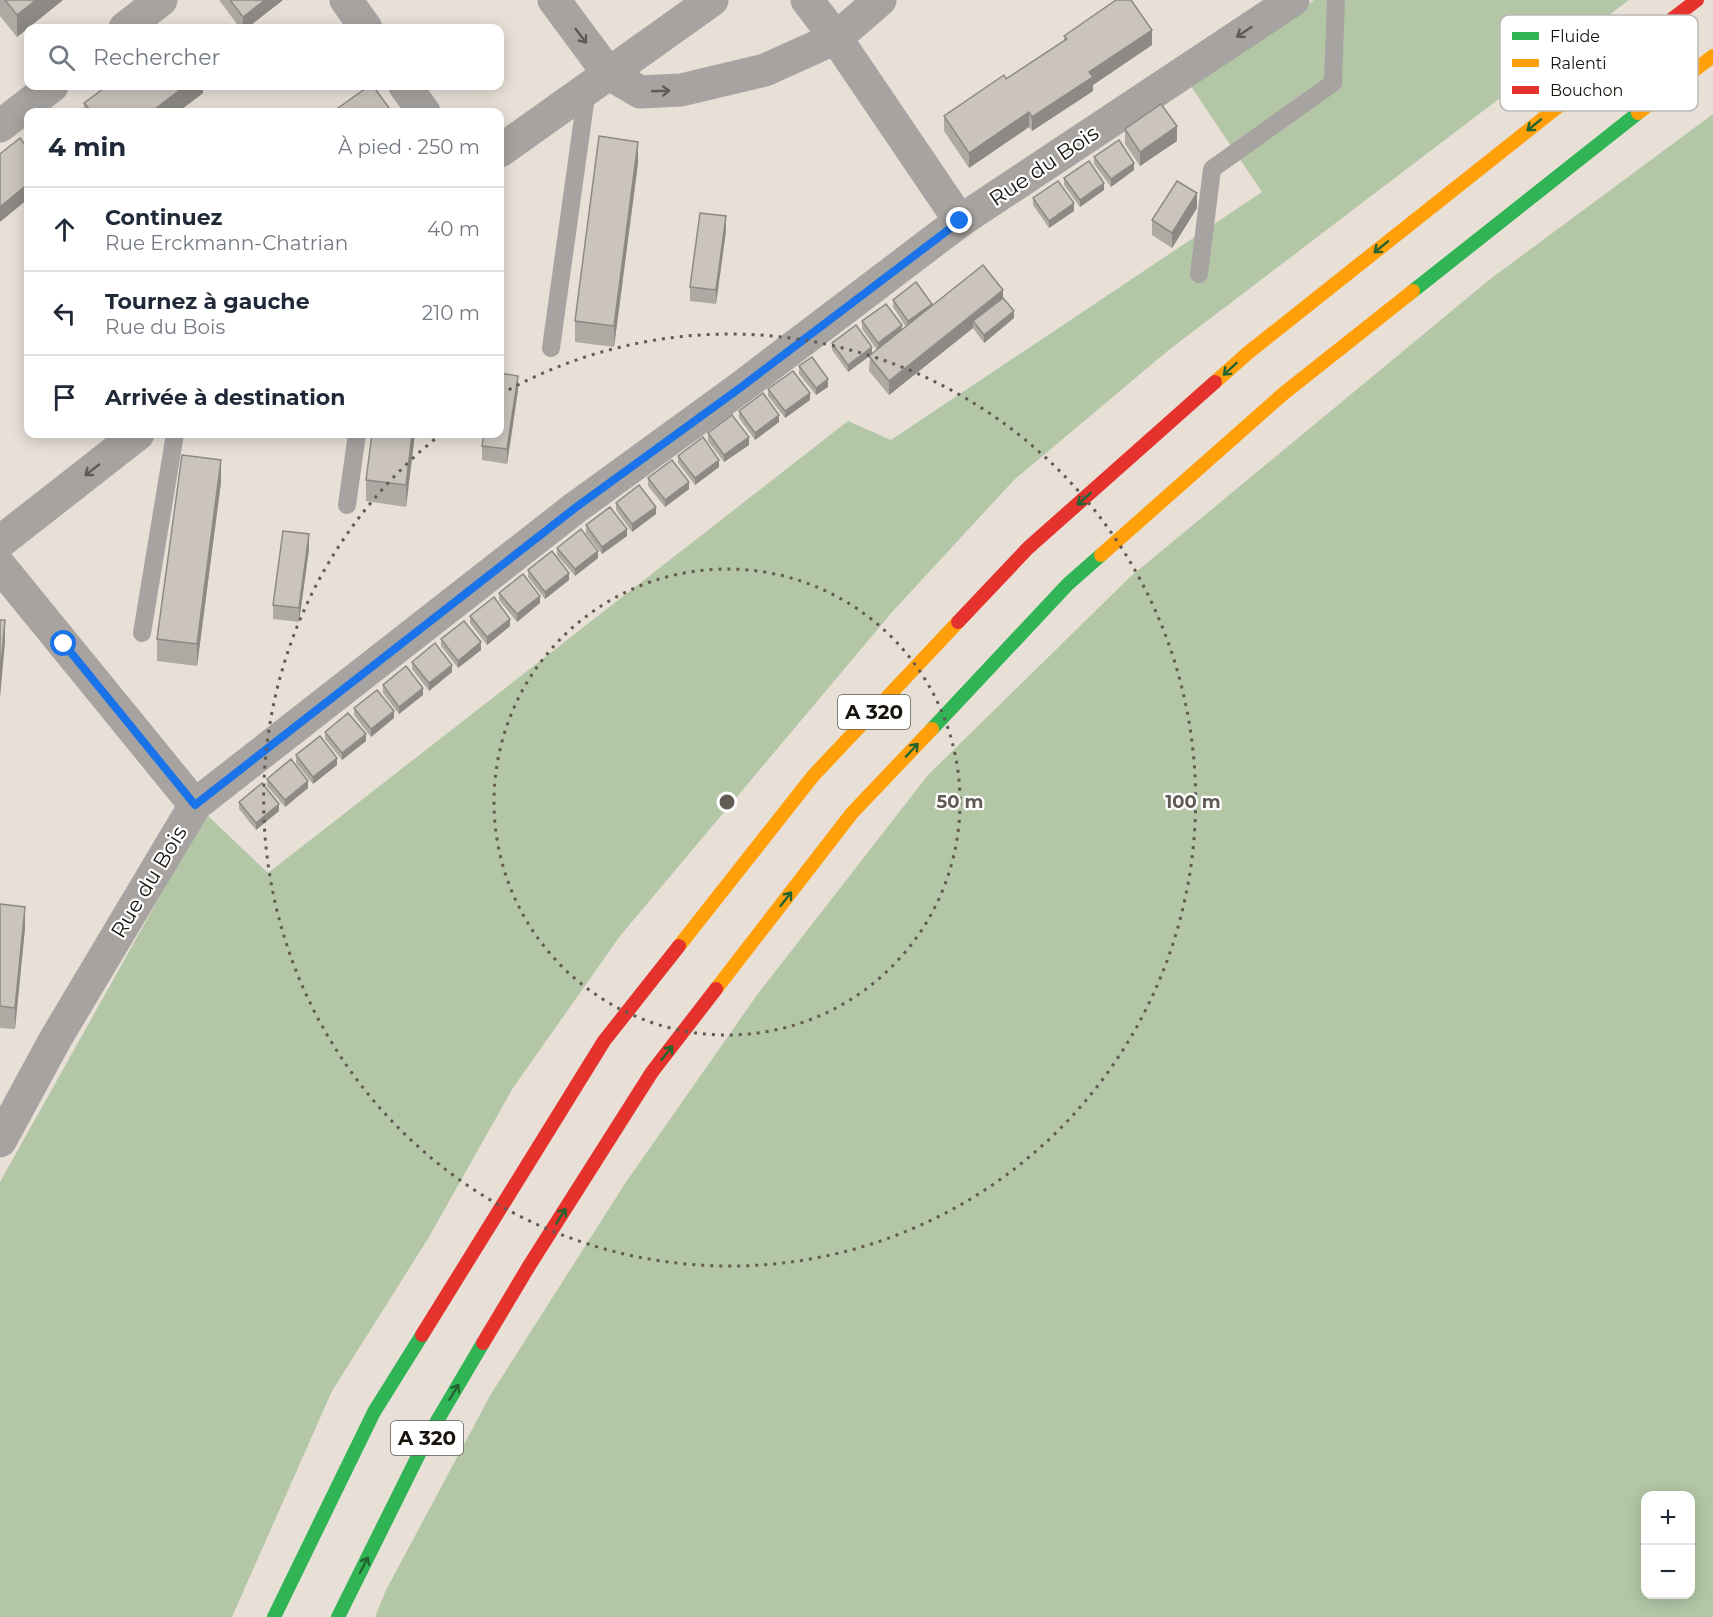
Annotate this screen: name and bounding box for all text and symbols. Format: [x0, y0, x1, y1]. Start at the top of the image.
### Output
legend [1500, 15, 1698, 111]
search box [24, 24, 504, 90]
one-way arrow [1236, 27, 1253, 39]
text: Fluide [1550, 27, 1600, 46]
one-way arrow [575, 28, 587, 44]
icon: search [45, 41, 78, 74]
text: Rechercher [93, 44, 220, 71]
text: Ralenti [1550, 54, 1607, 73]
text: Bouchon [1550, 81, 1623, 100]
one-way arrow [651, 86, 671, 97]
one-way arrow [1526, 119, 1542, 132]
street label: Rue du Bois [984, 120, 1103, 211]
text: 4 min [48, 131, 126, 163]
text: À pied · 250 m [338, 135, 480, 159]
text: Continuez [105, 204, 222, 231]
route end [946, 207, 972, 233]
icon: ahead [48, 213, 81, 246]
text: 40 m [427, 217, 480, 241]
text: Rue Erckmann-Chatrian [105, 231, 348, 255]
one-way arrow [1373, 240, 1389, 253]
text: Tournez à gauche [105, 288, 310, 315]
icon: left [48, 297, 81, 330]
text: 210 m [422, 301, 480, 325]
text: Rue du Bois [105, 315, 225, 339]
one-way arrow [1222, 362, 1237, 376]
icon: arrive [48, 381, 81, 414]
text: Arrivée à destination [105, 384, 345, 411]
one-way arrow [84, 463, 100, 476]
one-way arrow [1077, 492, 1092, 506]
route start [50, 630, 76, 656]
road number: A 320 [838, 695, 910, 729]
one-way arrow [905, 743, 919, 758]
text: 50 m [937, 791, 983, 813]
text: 100 m [1165, 791, 1221, 813]
centre of rings [717, 792, 737, 812]
street label: Rue du Bois [105, 821, 192, 942]
one-way arrow [780, 891, 792, 907]
one-way arrow [660, 1045, 673, 1061]
one-way arrow [554, 1208, 567, 1225]
one-way arrow [449, 1384, 461, 1401]
road number: A 320 [391, 1421, 463, 1455]
map controls [1641, 1491, 1695, 1599]
button: + [1641, 1491, 1695, 1545]
button: − [1641, 1545, 1695, 1599]
one-way arrow [359, 1556, 370, 1574]

